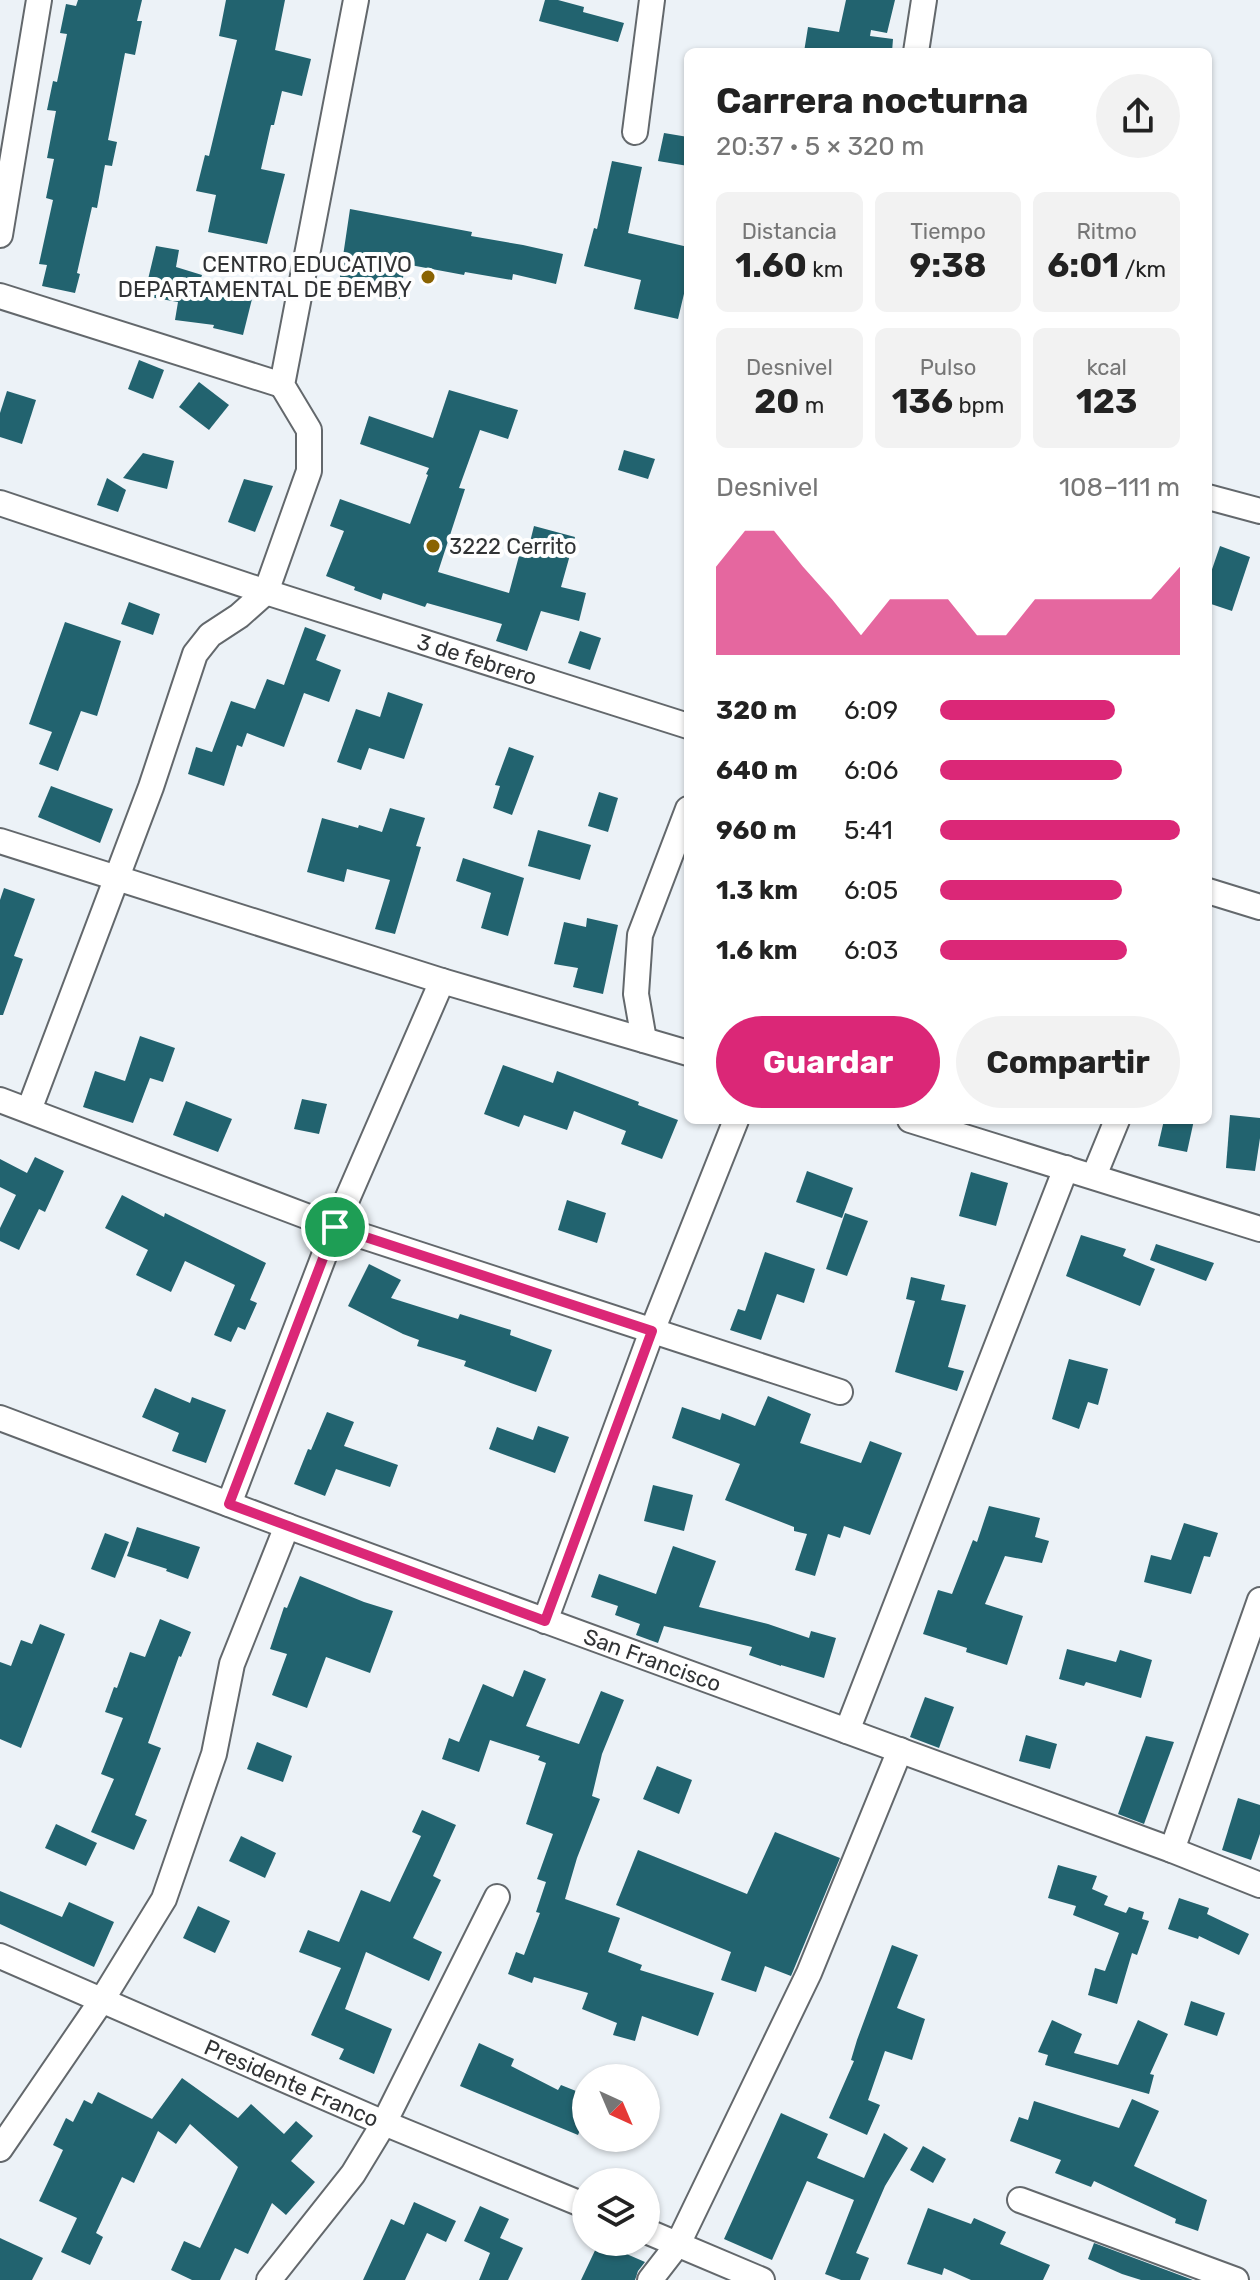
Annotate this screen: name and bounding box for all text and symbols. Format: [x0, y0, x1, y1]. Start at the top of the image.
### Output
button: share [1096, 74, 1180, 158]
text: Carrera nocturna [716, 79, 1028, 122]
text: 20:37 · 5 × 320 m [716, 131, 924, 162]
text: Distancia [742, 218, 837, 245]
text: Tiempo [910, 218, 986, 245]
text: Ritmo [1076, 218, 1137, 245]
text: 1.60 [735, 245, 807, 286]
text: 9:38 [909, 245, 987, 286]
text: 6:01 [1047, 245, 1119, 286]
place label: CENTRO EDUCATIVO DEPARTAMENTAL DE ÐEMBY [118, 251, 412, 303]
text: km [807, 256, 843, 283]
text: /km [1119, 256, 1166, 283]
marker: CENTRO EDUCATIVO DEPARTAMENTAL DE ÐEMBY [419, 268, 437, 286]
text: Desnivel [746, 354, 833, 381]
text: Pulso [920, 354, 976, 381]
text: kcal [1086, 354, 1127, 381]
text: 20 [754, 381, 799, 422]
text: 136 [892, 381, 953, 422]
text: 123 [1076, 381, 1137, 422]
text: m [799, 392, 824, 419]
text: bpm [953, 392, 1004, 419]
text: Desnivel [716, 472, 819, 503]
text: 108–111 m [1059, 472, 1180, 503]
place label: 3222 Cerrito [449, 533, 577, 560]
marker: 3222 Cerrito [424, 537, 442, 555]
street label: 3 de febrero [414, 628, 540, 691]
text: 320 m [716, 695, 797, 726]
text: 6:09 [844, 695, 898, 726]
text: 640 m [716, 755, 798, 786]
text: 6:06 [844, 755, 899, 786]
text: 960 m [716, 815, 797, 846]
text: 5:41 [844, 815, 893, 846]
text: 1.3 km [716, 875, 798, 906]
text: 6:05 [844, 875, 898, 906]
text: 1.6 km [716, 935, 798, 966]
text: 6:03 [844, 935, 898, 966]
button: Guardar [716, 1016, 940, 1108]
button: Compartir [956, 1016, 1180, 1108]
pin [301, 1193, 369, 1261]
icon: arrive [313, 1205, 357, 1249]
street label: San Francisco [580, 1623, 725, 1698]
street label: Presidente Franco [200, 2034, 383, 2133]
north arrow [572, 2064, 660, 2152]
map controls [572, 2064, 660, 2256]
button: layers [572, 2168, 660, 2256]

